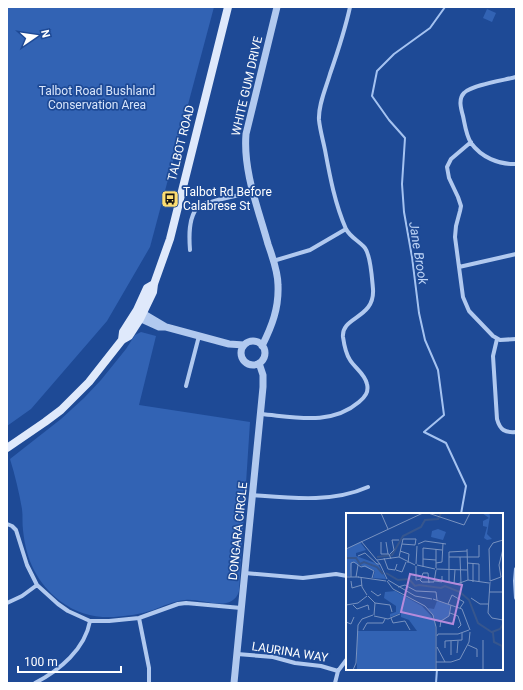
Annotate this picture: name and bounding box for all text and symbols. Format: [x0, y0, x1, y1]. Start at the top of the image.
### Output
north arrow [16, 16, 56, 56]
text: N [38, 29, 53, 39]
street label: WHITE GUM DRIVE [229, 35, 265, 137]
park label: Talbot Road Bushland Conservation Area [39, 84, 155, 112]
street label: TALBOT ROAD [165, 103, 197, 182]
place label: Talbot Rd Before Calabrese St [183, 185, 272, 213]
bus stop icon: Talbot Rd Before Calabrese St [160, 189, 180, 209]
water label: Jane Brook [406, 221, 431, 286]
street label: DONGARA CIRCLE [226, 481, 250, 581]
inset map [346, 513, 503, 670]
street label: LAURINA WAY [251, 639, 330, 665]
scale bar [18, 648, 121, 674]
text: 100 m [24, 655, 58, 669]

